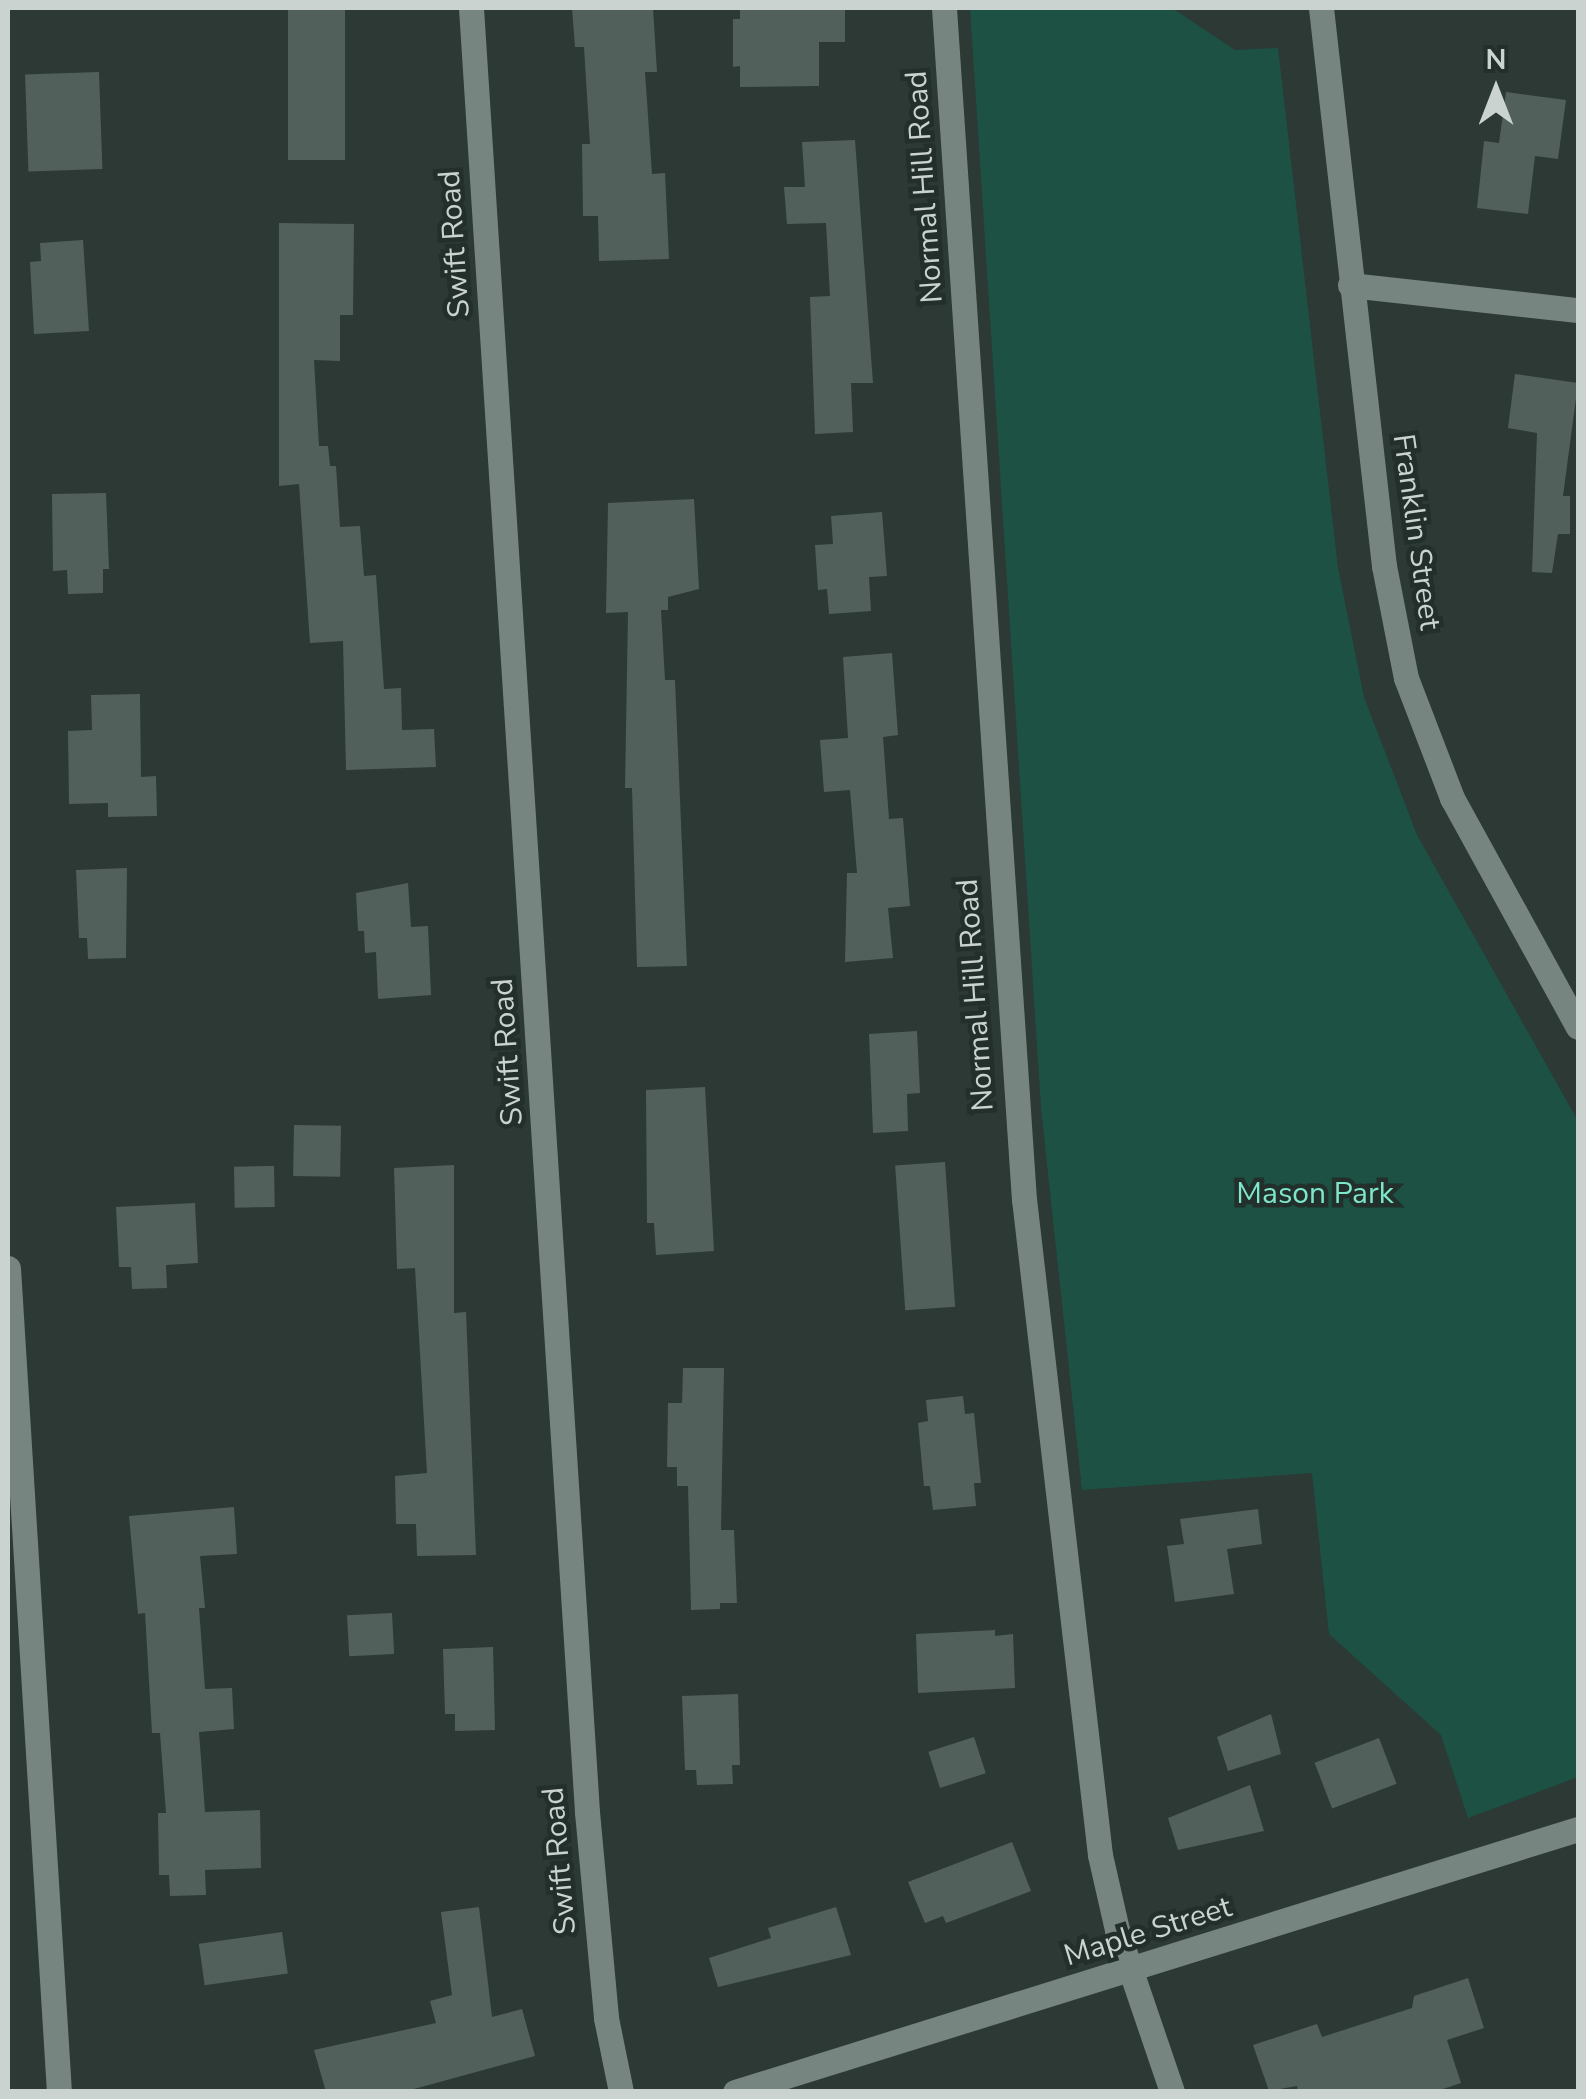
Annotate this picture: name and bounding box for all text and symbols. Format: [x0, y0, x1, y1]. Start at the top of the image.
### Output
north arrow [1446, 40, 1546, 140]
text: N [1486, 41, 1506, 79]
street label: Normal Hill Road [899, 70, 951, 304]
street label: Swift Road [432, 169, 478, 319]
street label: Franklin Street [1384, 432, 1448, 632]
street label: Normal Hill Road [950, 878, 1002, 1112]
street label: Swift Road [485, 977, 531, 1127]
park label: Mason Park [1236, 1176, 1394, 1212]
street label: Swift Road [536, 1786, 584, 1936]
street label: Maple Street [1060, 1889, 1236, 1975]

